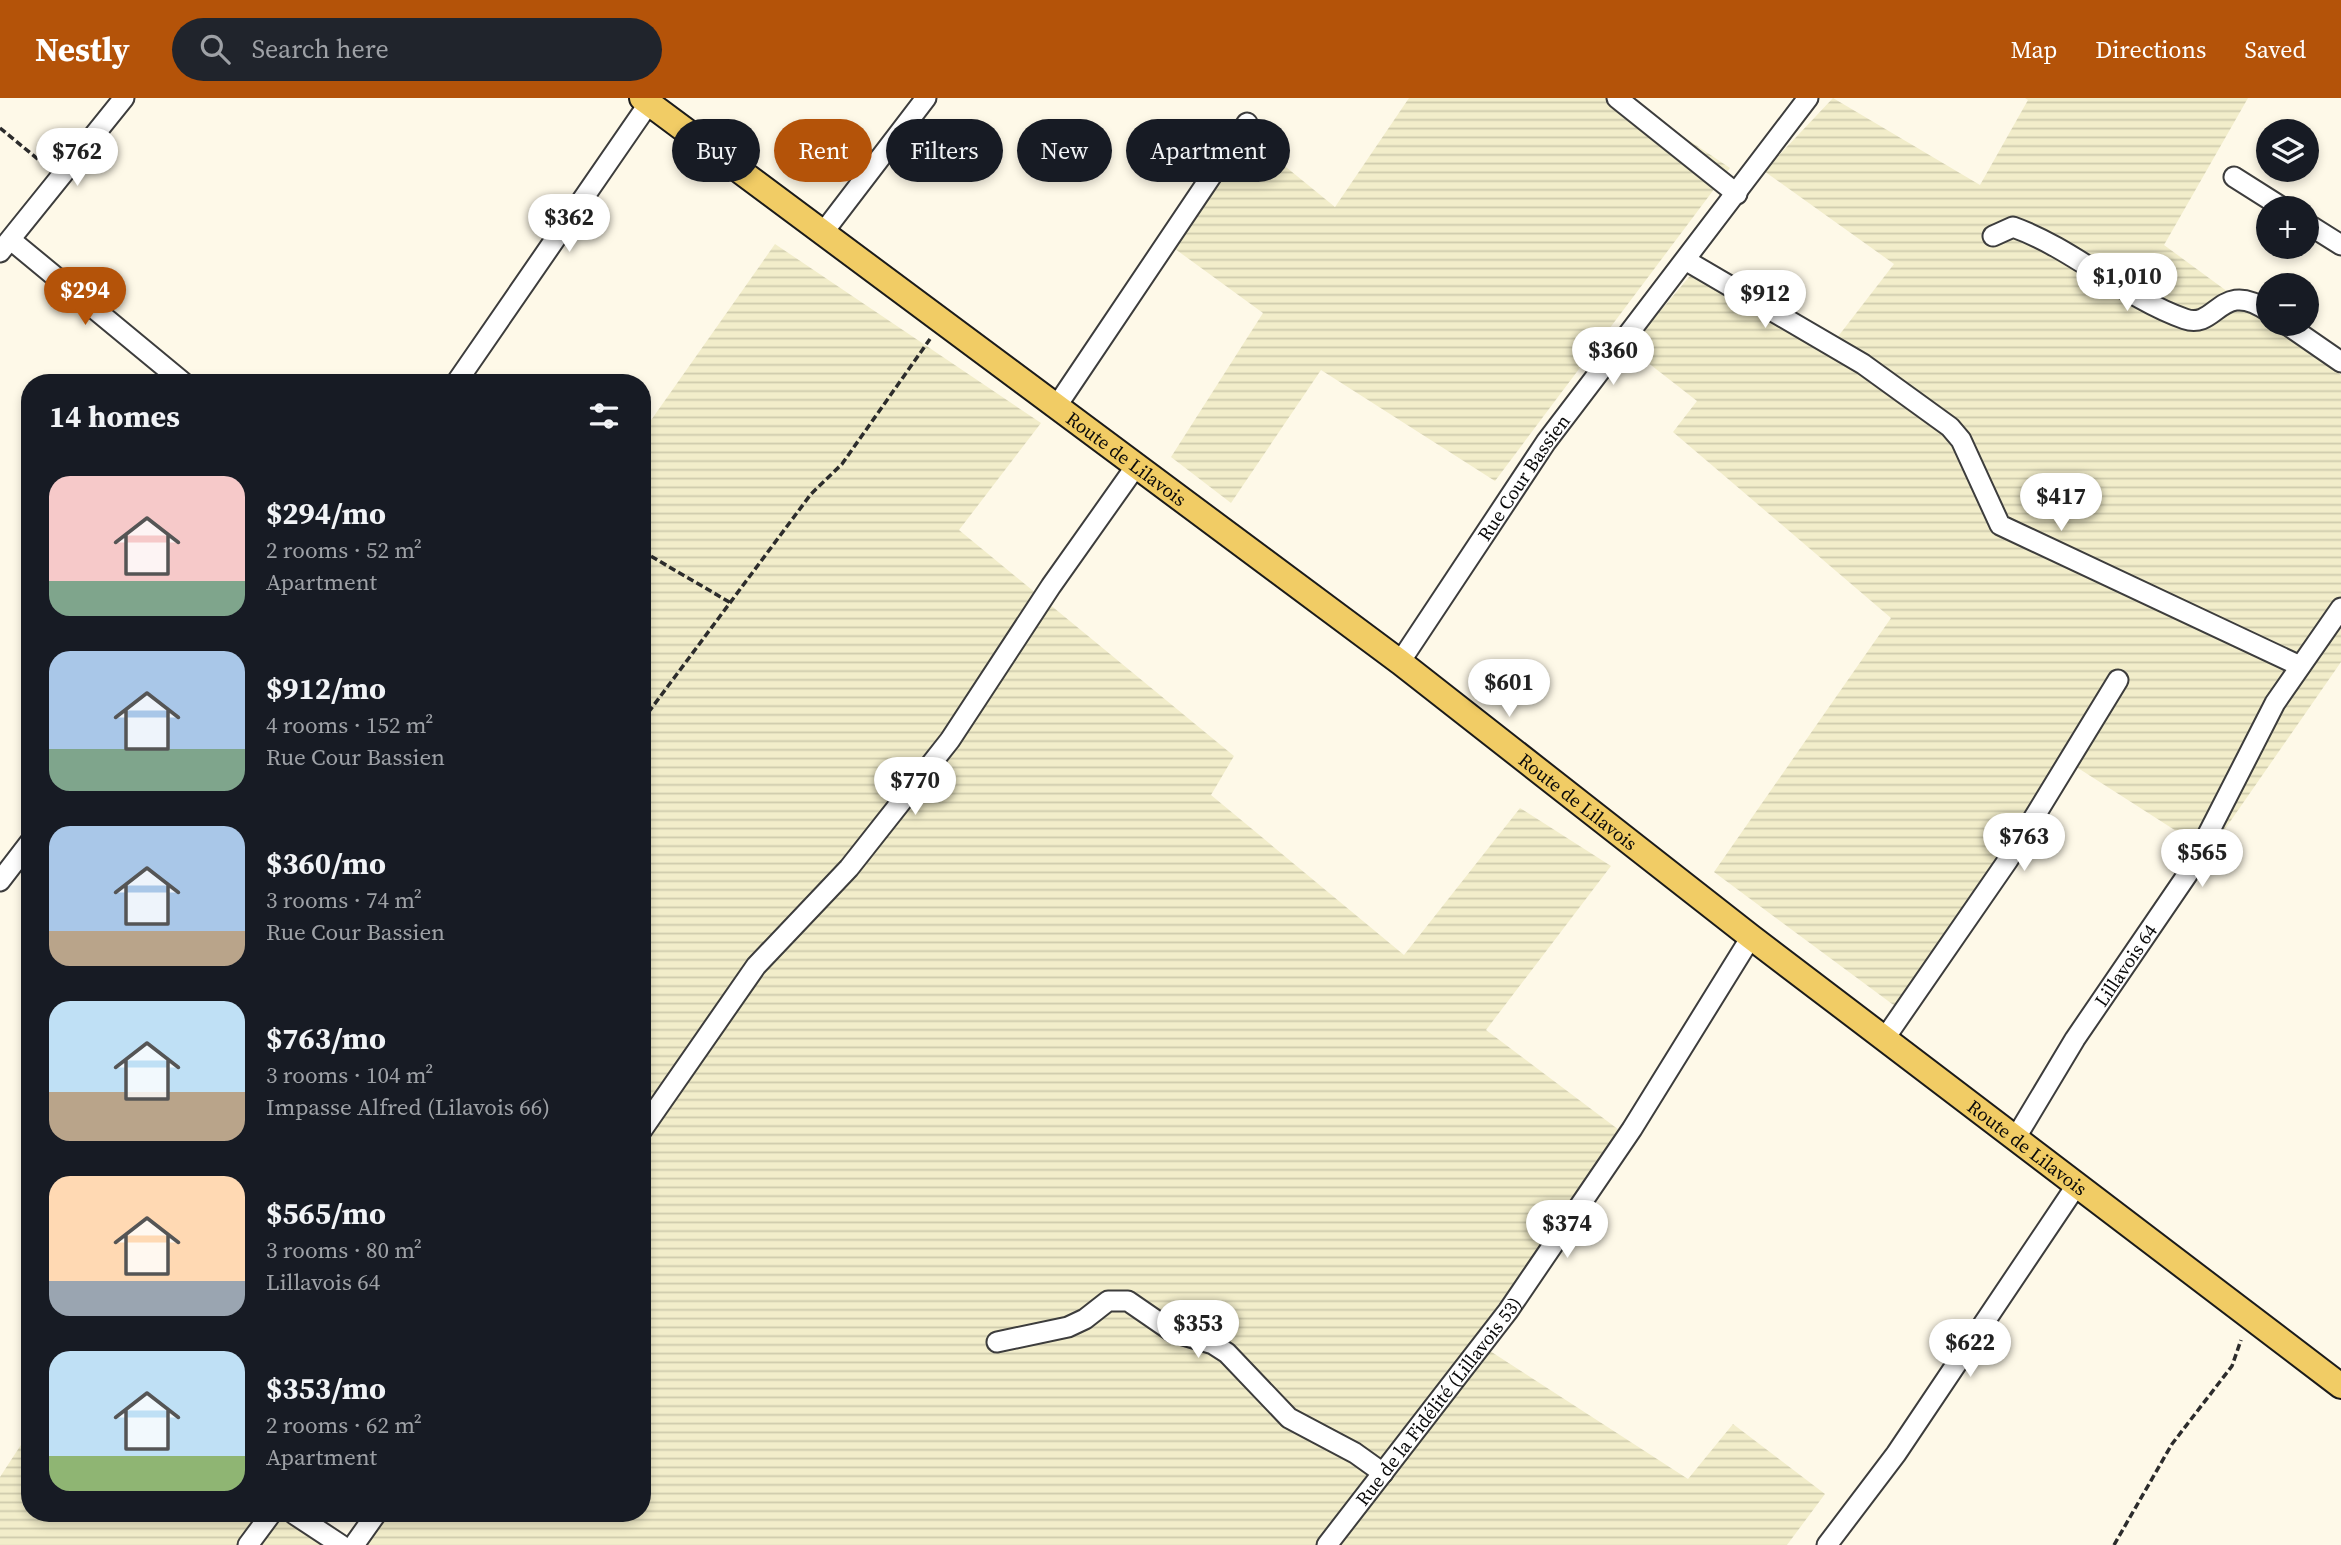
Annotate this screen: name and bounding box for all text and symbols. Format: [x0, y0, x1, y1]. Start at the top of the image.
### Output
search box [172, 18, 662, 81]
text: Nestly [35, 27, 130, 72]
icon: search [196, 30, 234, 68]
text: Search here [252, 31, 389, 67]
text: Map [2010, 33, 2057, 66]
text: Directions [2095, 33, 2206, 66]
text: Saved [2244, 33, 2306, 66]
chip: Buy [672, 119, 760, 182]
chip: Rent [774, 119, 872, 182]
chip: Filters [886, 119, 1003, 182]
chip: New [1017, 119, 1112, 182]
chip: Apartment [1126, 119, 1290, 182]
map controls [2256, 119, 2319, 336]
button: layers [2256, 119, 2319, 182]
pin: $762 [36, 129, 118, 188]
text: $762 [52, 135, 102, 167]
pin: $362 [528, 194, 610, 254]
button: + [2256, 196, 2319, 259]
text: $362 [544, 201, 594, 233]
pin: $1,010 [2070, 254, 2184, 313]
text: $1,010 [2092, 260, 2162, 292]
pin: $294 [44, 268, 126, 327]
pin: $912 [1724, 271, 1806, 330]
button: − [2256, 273, 2319, 336]
text: $294 [60, 274, 110, 306]
text: $912 [1740, 277, 1790, 309]
pin: $360 [1572, 328, 1654, 387]
text: $360 [1588, 334, 1638, 366]
text: 14 homes [49, 396, 180, 437]
icon: filters [585, 397, 623, 435]
street label: Route de Lilavois [1061, 405, 1192, 512]
street label: Rue Cour Bassien [1471, 409, 1576, 546]
pin: $417 [2020, 474, 2102, 533]
text: $417 [2036, 480, 2086, 512]
text: $294/mo [266, 493, 386, 534]
icon: home [105, 504, 189, 588]
text: 2 rooms · 52 m² [266, 534, 422, 566]
text: Apartment [266, 566, 377, 598]
pin: $601 [1468, 660, 1550, 719]
text: $601 [1484, 666, 1534, 698]
text: $912/mo [266, 668, 386, 709]
icon: home [105, 679, 189, 763]
text: 4 rooms · 152 m² [266, 709, 433, 741]
text: Rue Cour Bassien [266, 741, 445, 773]
street label: Route de Lilavois [1513, 747, 1643, 856]
pin: $770 [874, 758, 956, 817]
text: $770 [890, 764, 940, 796]
pin: $763 [1983, 814, 2065, 873]
text: $763 [1999, 820, 2049, 852]
pin: $565 [2161, 830, 2243, 889]
text: $565 [2177, 836, 2227, 868]
text: $360/mo [266, 843, 386, 884]
icon: home [105, 854, 189, 938]
text: 3 rooms · 74 m² [266, 884, 422, 916]
text: Rue Cour Bassien [266, 916, 445, 948]
street label: Lillavois 64 [2088, 918, 2163, 1012]
text: $763/mo [266, 1018, 386, 1059]
icon: home [105, 1029, 189, 1113]
text: 3 rooms · 104 m² [266, 1059, 433, 1091]
text: Impasse Alfred (Lilavois 66) [266, 1091, 550, 1123]
street label: Route de Lilavois [1962, 1093, 2093, 1201]
text: $565/mo [266, 1193, 386, 1234]
pin: $374 [1526, 1200, 1608, 1260]
icon: home [105, 1204, 189, 1288]
text: $374 [1542, 1207, 1592, 1239]
text: 3 rooms · 80 m² [266, 1234, 422, 1266]
text: Lillavois 64 [266, 1266, 380, 1298]
street label: Rue de la Fidélité (Lillavois 53) [1349, 1291, 1527, 1511]
pin: $353 [1157, 1300, 1239, 1360]
text: $353 [1173, 1307, 1223, 1339]
pin: $622 [1929, 1320, 2011, 1379]
text: $622 [1945, 1326, 1995, 1358]
text: $353/mo [266, 1368, 386, 1409]
icon: home [105, 1379, 189, 1463]
text: 2 rooms · 62 m² [266, 1409, 422, 1441]
text: Apartment [266, 1441, 377, 1473]

